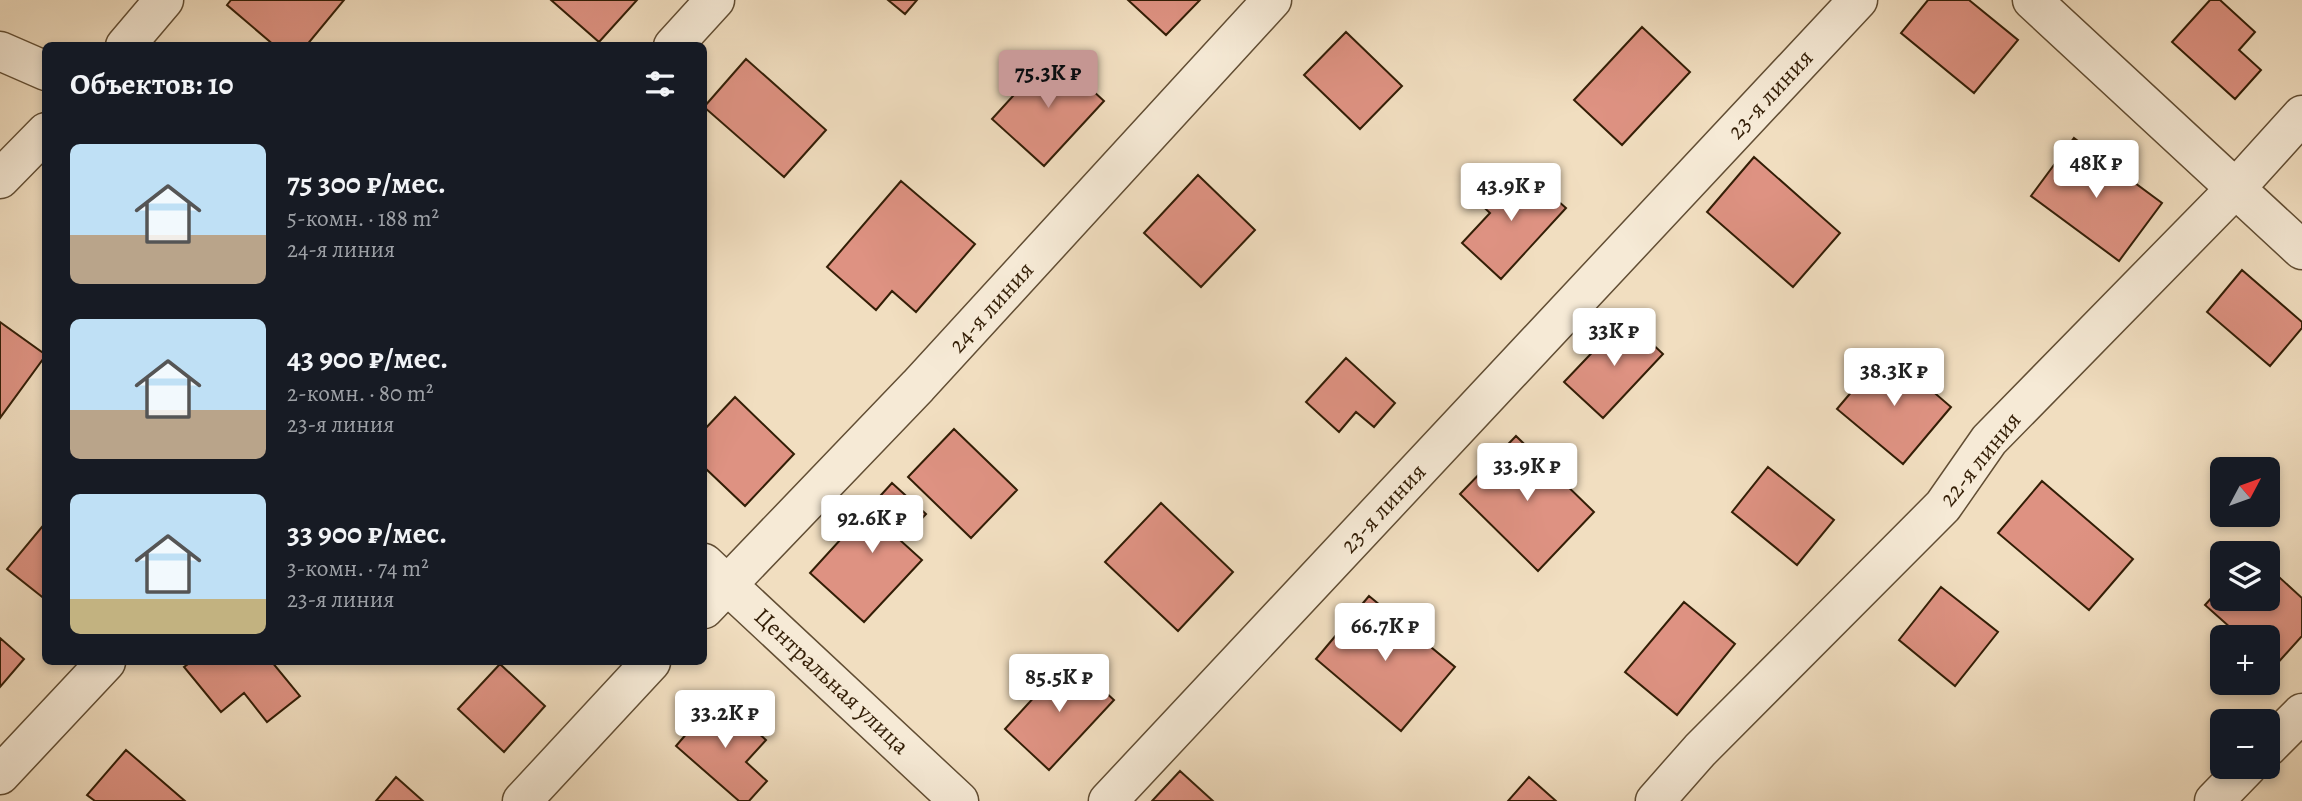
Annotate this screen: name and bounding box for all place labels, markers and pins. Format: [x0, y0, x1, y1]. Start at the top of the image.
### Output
pin: 75.3K ₽ [983, 50, 1113, 110]
pin: 48K ₽ [2047, 140, 2145, 200]
pin: 43.9K ₽ [1446, 164, 1576, 223]
pin: 33K ₽ [1565, 308, 1663, 368]
pin: 38.3K ₽ [1829, 348, 1959, 408]
pin: 33.9K ₽ [1462, 444, 1592, 503]
pin: 92.6K ₽ [807, 496, 937, 555]
pin: 66.7K ₽ [1320, 604, 1450, 663]
pin: 85.5K ₽ [994, 654, 1124, 714]
pin: 33.2K ₽ [660, 690, 790, 750]

